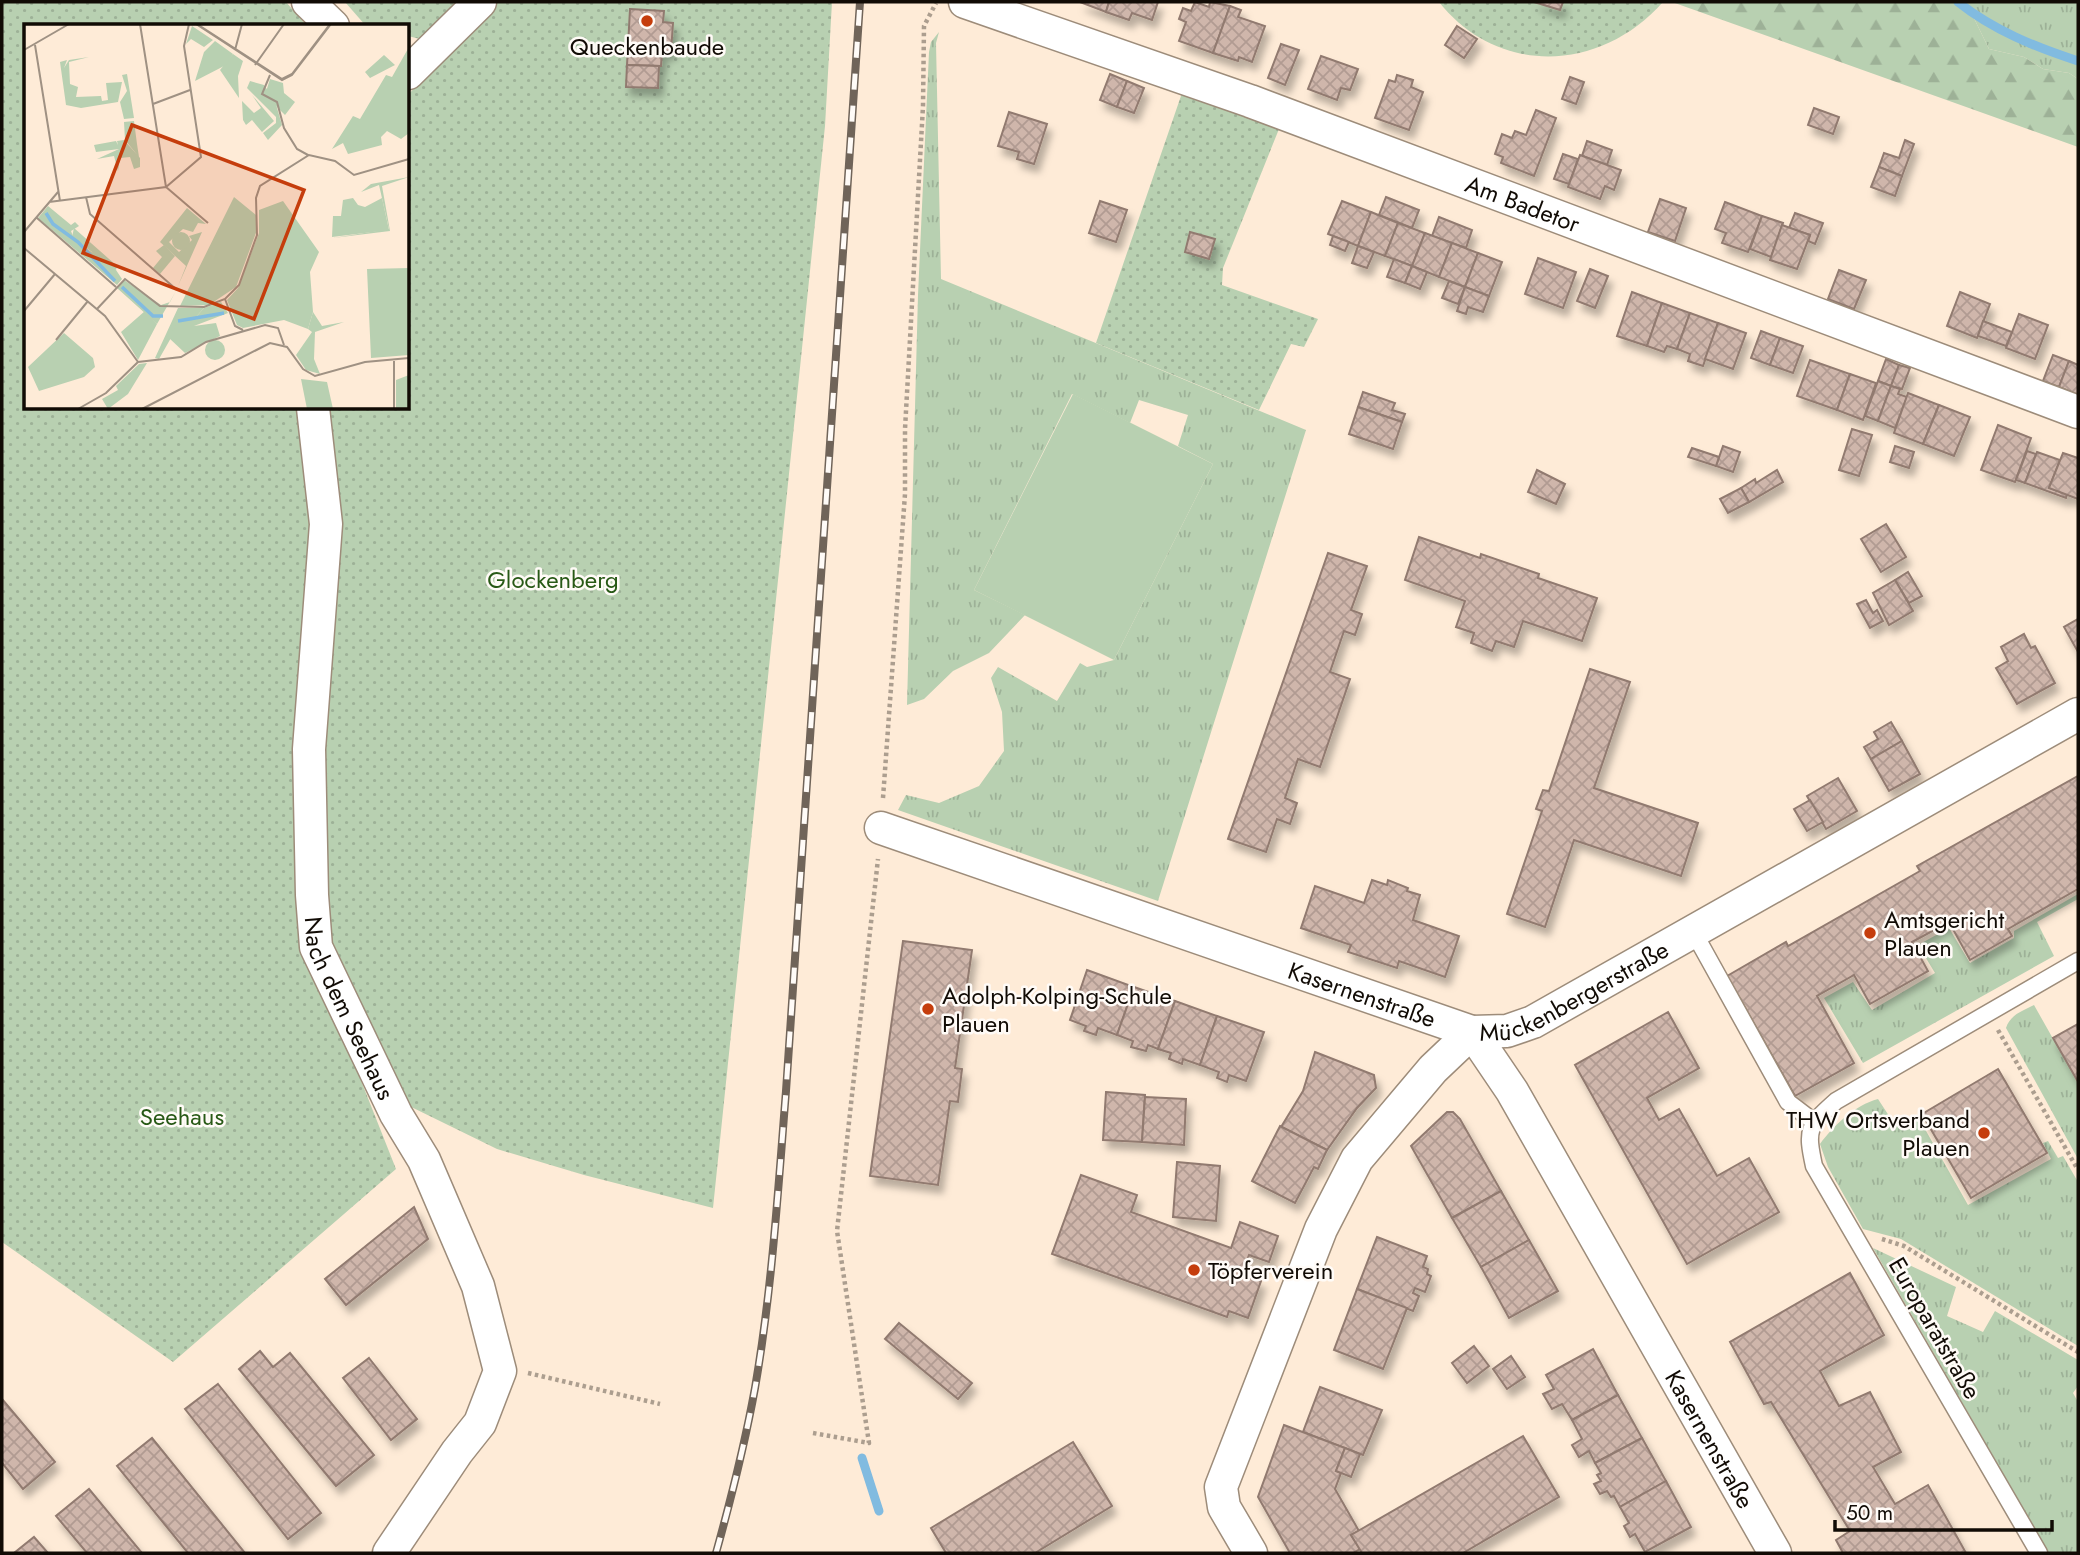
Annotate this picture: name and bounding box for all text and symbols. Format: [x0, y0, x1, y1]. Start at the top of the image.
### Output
marker: Queckenbaude [639, 13, 655, 29]
inset map [24, 24, 410, 410]
place label: Queckenbaude [570, 29, 724, 64]
street label: Am Badetor [1460, 166, 1586, 241]
park label: Glockenberg [487, 562, 619, 597]
place label: Amtsgericht Plauen [1884, 902, 2005, 965]
street label: Nach dem Seehaus [296, 915, 404, 1105]
marker: Amtsgericht Plauen [1862, 925, 1878, 941]
street label: Mückenbergerstraße [1479, 931, 1675, 1049]
street label: Kasernenstraße [1284, 952, 1441, 1036]
place label: Adolph-Kolping-Schule Plauen [942, 978, 1172, 1041]
marker: Adolph-Kolping-Schule Plauen [920, 1001, 936, 1017]
park label: Seehaus [140, 1099, 224, 1134]
place label: THW Ortsverband Plauen [1786, 1102, 1970, 1165]
marker: THW Ortsverband Plauen [1976, 1125, 1992, 1141]
street label: Europaratstraße [1880, 1251, 1990, 1405]
place label: Töpferverein [1208, 1253, 1333, 1288]
marker: Töpferverein [1186, 1262, 1202, 1278]
street label: Kasernenstraße [1657, 1363, 1763, 1515]
scale bar [1835, 1488, 2052, 1532]
text: 50 m [1846, 1498, 1893, 1528]

